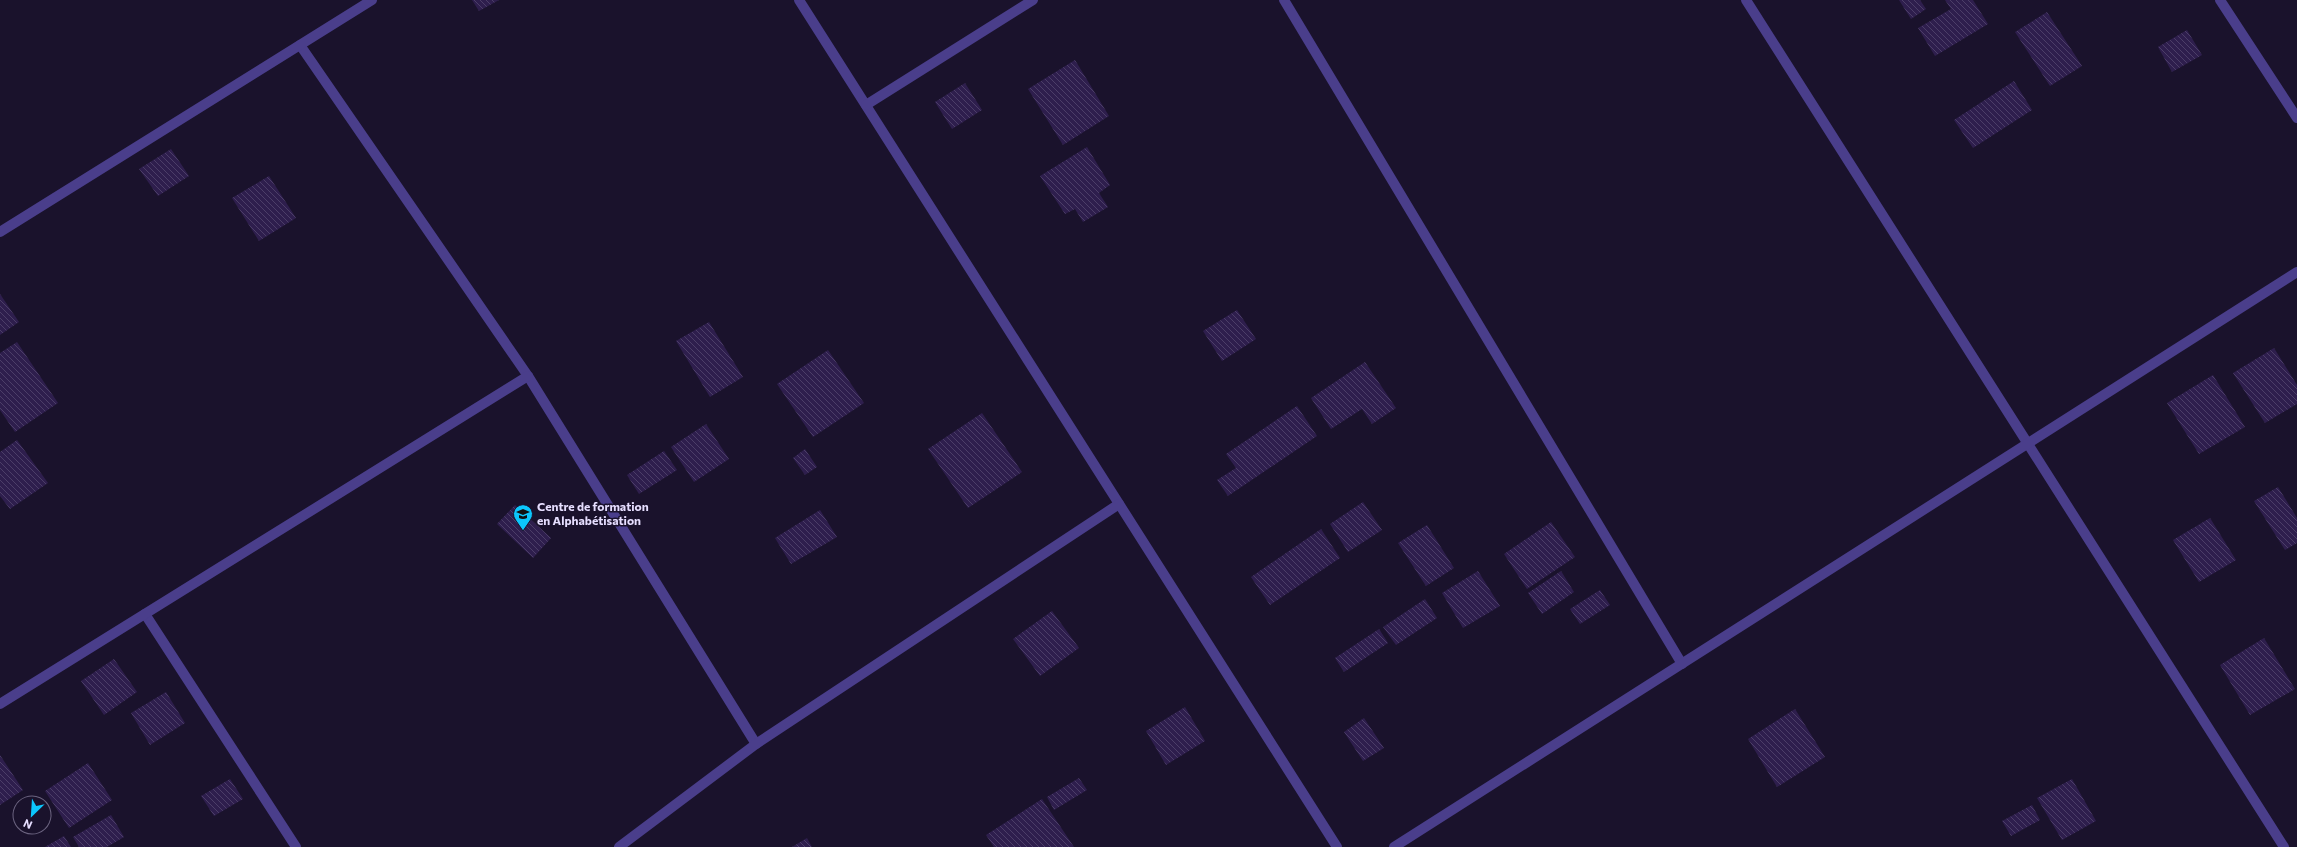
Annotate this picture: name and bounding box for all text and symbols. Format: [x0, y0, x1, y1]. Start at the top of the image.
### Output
place label: Centre de formation en Alphabétisation [537, 499, 649, 527]
school or university icon: Centre de formation en Alphabétisation [512, 503, 534, 531]
north arrow [12, 795, 52, 835]
text: N [21, 817, 34, 832]

